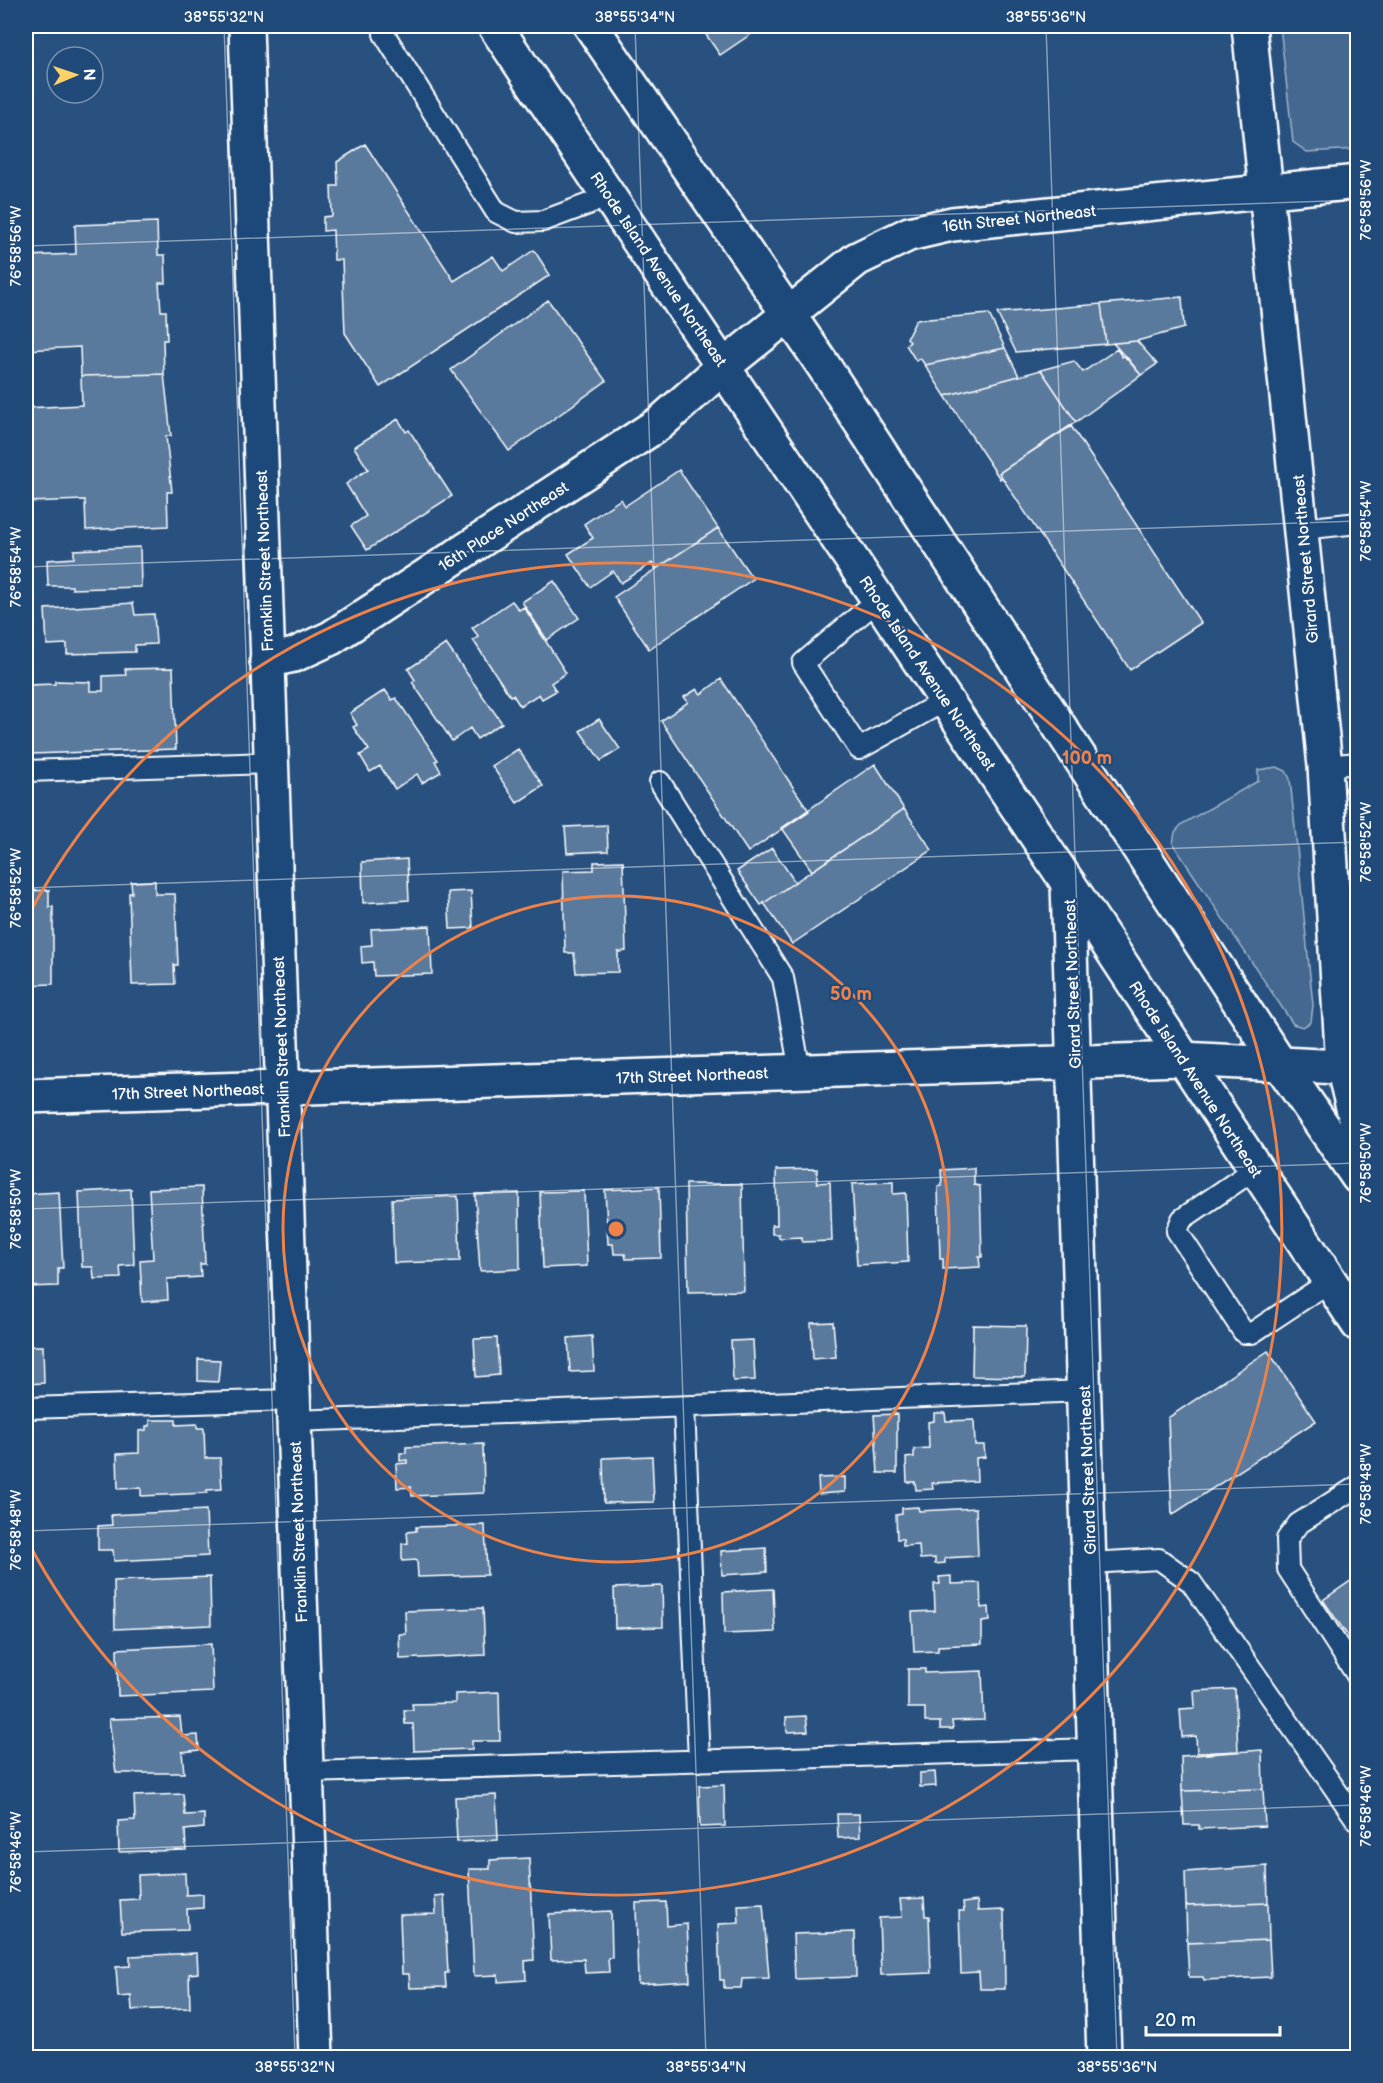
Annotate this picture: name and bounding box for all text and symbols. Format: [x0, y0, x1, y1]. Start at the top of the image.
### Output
text: 38°55'32"N [184, 8, 264, 27]
text: 38°55'34"N [595, 8, 675, 27]
text: 38°55'36"N [1006, 8, 1086, 27]
north arrow [45, 45, 105, 105]
text: N [79, 68, 98, 81]
text: 76°58'56"W [1357, 159, 1376, 240]
street label: Rhode Island Avenue Northeast [585, 169, 730, 371]
street label: 16th Street Northeast [941, 202, 1097, 237]
text: 76°58'56"W [7, 205, 26, 286]
street label: Franklin Street Northeast [253, 470, 278, 652]
street label: Girard Street Northeast [1290, 474, 1323, 644]
street label: 16th Place Northeast [435, 478, 572, 576]
text: 76°58'54"W [1357, 480, 1376, 561]
text: 76°58'54"W [7, 526, 26, 607]
street label: Rhode Island Avenue Northeast [854, 573, 999, 775]
text: 100 m [1062, 748, 1112, 769]
text: 76°58'52"W [1357, 801, 1376, 882]
text: 76°58'52"W [7, 847, 26, 928]
street label: Girard Street Northeast [1061, 899, 1086, 1069]
street label: Franklin Street Northeast [270, 956, 295, 1138]
street label: Rhode Island Avenue Northeast [1124, 978, 1266, 1182]
text: 50 m [830, 984, 872, 1005]
street label: 17th Street Northeast [616, 1064, 769, 1089]
street label: 17th Street Northeast [112, 1080, 265, 1105]
text: 76°58'50"W [1357, 1122, 1376, 1203]
text: 76°58'50"W [7, 1168, 26, 1249]
centre of rings [606, 1219, 626, 1239]
street label: Girard Street Northeast [1076, 1385, 1101, 1555]
street label: Franklin Street Northeast [287, 1441, 312, 1623]
text: 76°58'48"W [1357, 1443, 1376, 1525]
text: 76°58'48"W [7, 1489, 26, 1571]
text: 76°58'46"W [1357, 1765, 1376, 1847]
text: 76°58'46"W [7, 1811, 26, 1893]
scale bar [1146, 1999, 1280, 2037]
text: 20 m [1155, 2010, 1196, 2031]
text: 38°55'32"N [255, 2058, 335, 2077]
text: 38°55'34"N [666, 2058, 746, 2077]
text: 38°55'36"N [1077, 2058, 1157, 2077]

